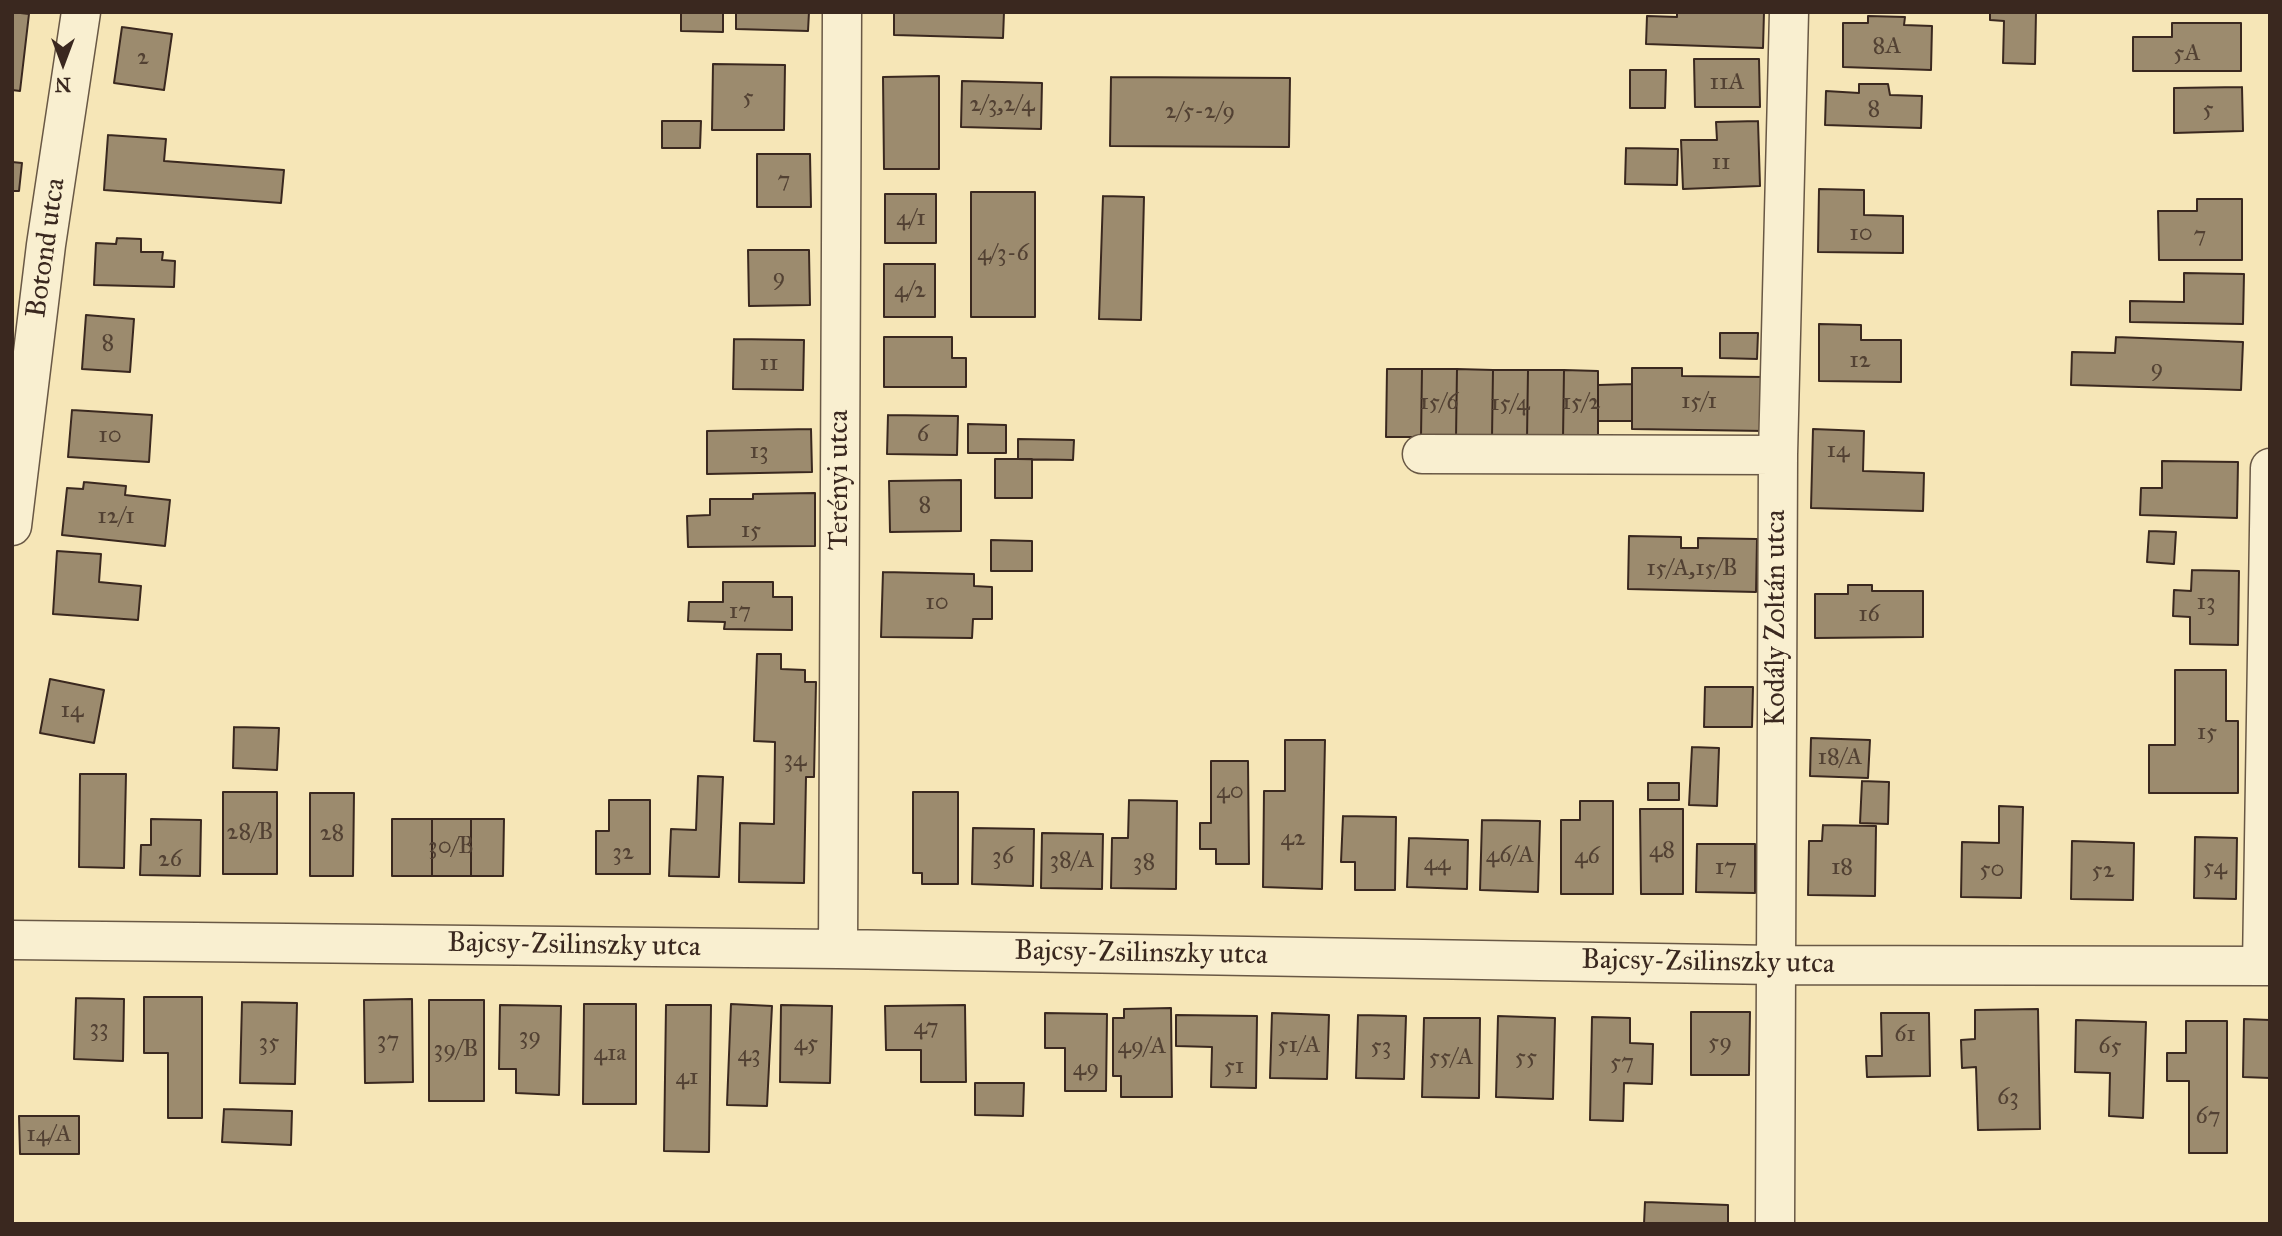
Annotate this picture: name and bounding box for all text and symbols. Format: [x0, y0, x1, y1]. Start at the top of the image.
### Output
north arrow [28, 28, 98, 98]
house number: 8A [1873, 33, 1901, 61]
house number: 5A [2173, 40, 2201, 68]
house number: 2 [137, 44, 149, 72]
house number: 11A [1709, 69, 1745, 97]
text: N [55, 73, 71, 96]
house number: 5 [742, 84, 754, 112]
house number: 2/3,2/4 [969, 91, 1035, 119]
house number: 8 [1868, 96, 1880, 124]
house number: 5 [2202, 96, 2214, 124]
house number: 2/5-2/9 [1165, 98, 1235, 126]
house number: 11 [1712, 149, 1730, 177]
house number: 7 [778, 167, 790, 195]
street label: Botond utca [21, 176, 73, 320]
house number: 4/1 [896, 205, 926, 233]
house number: 10 [1849, 220, 1873, 248]
house number: 7 [2194, 222, 2206, 250]
house number: 4/3-6 [977, 240, 1029, 268]
house number: 9 [773, 264, 785, 292]
house number: 4/2 [894, 277, 926, 305]
house number: 8 [102, 330, 114, 358]
house number: 12 [1849, 347, 1871, 375]
house number: 11 [760, 350, 778, 378]
house number: 9 [2151, 355, 2163, 383]
house number: 15/1 [1681, 388, 1717, 416]
house number: 15/6 [1420, 389, 1458, 417]
house number: 15/2 [1562, 389, 1600, 417]
house number: 15/4 [1490, 390, 1530, 418]
street label: Terényi utca [823, 410, 857, 550]
house number: 6 [917, 421, 929, 449]
house number: 10 [98, 422, 122, 450]
house number: 14 [1827, 437, 1849, 465]
house number: 13 [749, 438, 769, 466]
house number: 8 [919, 492, 931, 520]
house number: 12/1 [97, 503, 135, 531]
street label: Kodály Zoltán utca [1760, 510, 1794, 726]
house number: 15 [741, 517, 761, 545]
house number: 15/A,15/B [1646, 555, 1738, 583]
house number: 10 [925, 589, 949, 617]
house number: 13 [2196, 589, 2216, 617]
house number: 17 [729, 598, 751, 626]
house number: 16 [1858, 601, 1880, 629]
house number: 14 [61, 697, 83, 725]
house number: 15 [2197, 719, 2217, 747]
house number: 18/A [1818, 744, 1862, 772]
house number: 34 [784, 746, 806, 774]
house number: 40 [1216, 778, 1244, 806]
house number: 28/B [227, 819, 273, 847]
house number: 28 [320, 820, 344, 848]
house number: 42 [1280, 825, 1306, 853]
house number: 30/B [428, 833, 474, 861]
house number: 48 [1649, 837, 1675, 865]
house number: 32 [612, 839, 634, 867]
house number: 46/A [1486, 842, 1534, 870]
house number: 36 [992, 843, 1014, 871]
house number: 46 [1574, 843, 1600, 871]
house number: 26 [158, 846, 182, 874]
house number: 38/A [1050, 847, 1094, 875]
house number: 38 [1133, 849, 1155, 877]
house number: 44 [1424, 850, 1450, 878]
house number: 17 [1715, 854, 1737, 882]
house number: 18 [1831, 854, 1853, 882]
house number: 54 [2203, 854, 2227, 882]
house number: 50 [1979, 856, 2005, 884]
house number: 52 [2092, 857, 2114, 885]
street label: Bajcsy-Zsilinszky utca [447, 927, 701, 965]
street label: Bajcsy-Zsilinszky utca [1014, 935, 1268, 973]
street label: Bajcsy-Zsilinszky utca [1581, 944, 1835, 982]
house number: 47 [913, 1014, 939, 1042]
house number: 33 [89, 1015, 109, 1043]
house number: 61 [1894, 1021, 1916, 1049]
house number: 39 [519, 1023, 541, 1051]
house number: 37 [377, 1027, 399, 1055]
house number: 35 [259, 1029, 279, 1057]
house number: 59 [1708, 1029, 1732, 1057]
house number: 45 [794, 1030, 818, 1058]
house number: 51/A [1277, 1032, 1321, 1060]
house number: 49/A [1118, 1033, 1166, 1061]
house number: 53 [1371, 1033, 1391, 1061]
house number: 65 [2098, 1033, 2122, 1061]
house number: 39/B [434, 1036, 478, 1064]
house number: 41a [594, 1040, 626, 1068]
house number: 43 [738, 1041, 760, 1069]
house number: 55/A [1429, 1044, 1473, 1072]
house number: 55 [1515, 1044, 1537, 1072]
house number: 57 [1610, 1049, 1634, 1077]
house number: 51 [1224, 1053, 1244, 1081]
house number: 49 [1073, 1055, 1099, 1083]
house number: 41 [676, 1064, 698, 1092]
house number: 63 [1997, 1084, 2019, 1112]
house number: 67 [2195, 1103, 2221, 1131]
house number: 14/A [26, 1121, 72, 1149]

